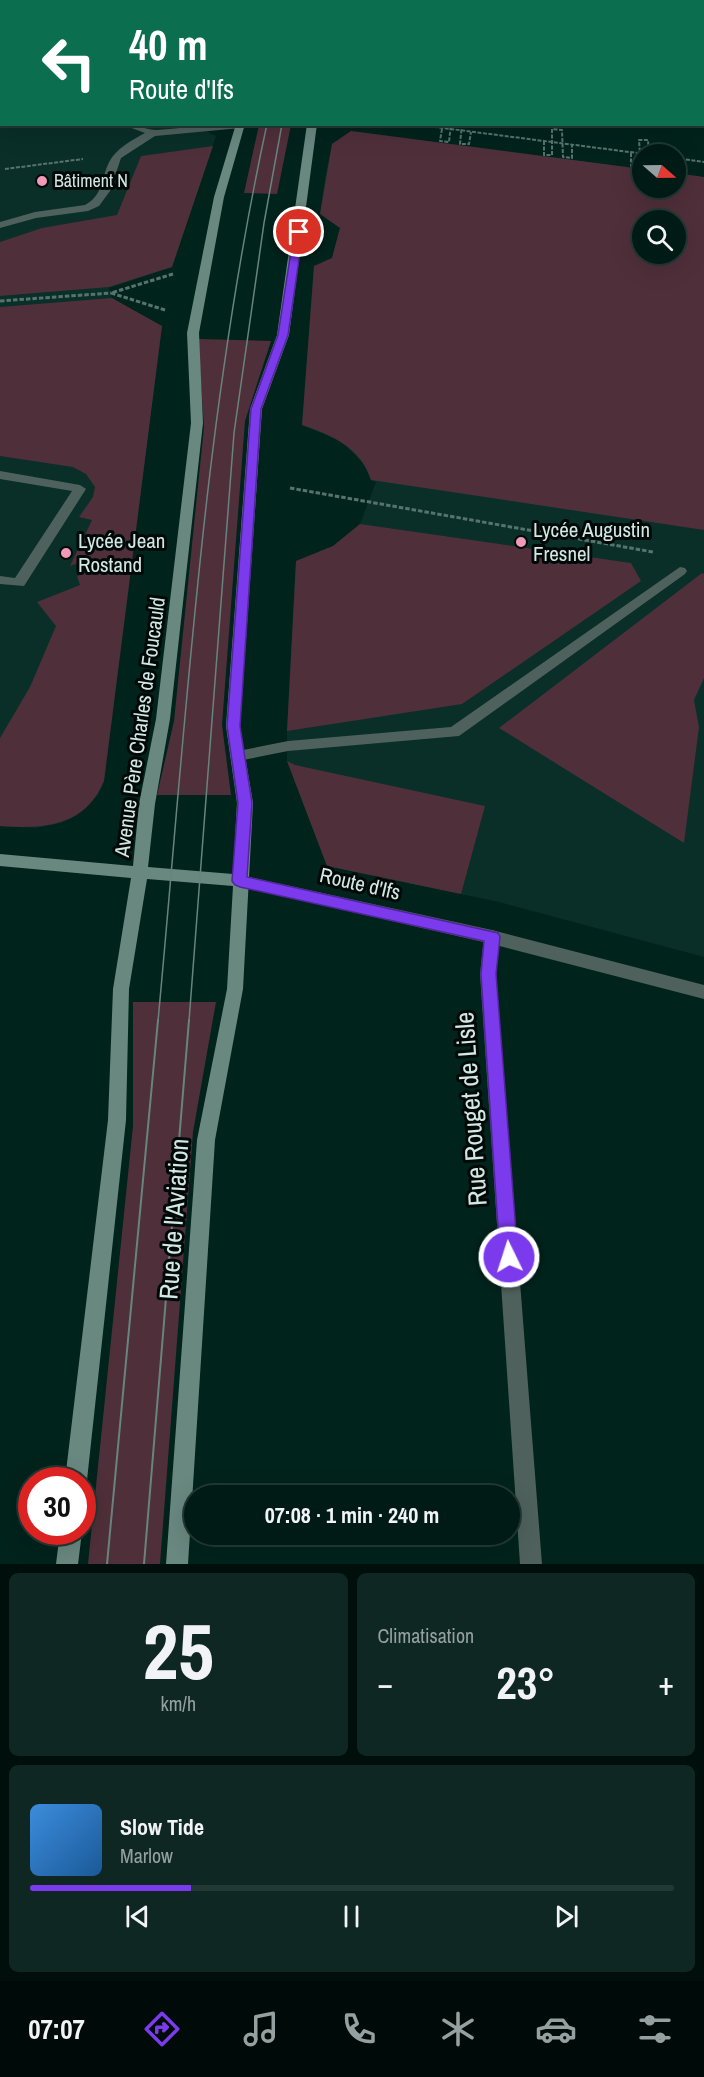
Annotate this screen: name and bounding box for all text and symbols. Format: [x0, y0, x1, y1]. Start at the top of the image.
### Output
text: 40 m [129, 17, 208, 73]
icon: left [30, 24, 108, 102]
text: Route d'Ifs [129, 71, 234, 107]
north arrow [632, 144, 686, 198]
map controls [632, 144, 686, 264]
place label: Bâtiment N [54, 168, 128, 193]
marker: Bâtiment N [35, 174, 49, 188]
pin [273, 206, 324, 257]
button: search [632, 210, 686, 264]
icon: arrive [282, 215, 315, 248]
place label: Lycée Augustin Fresnel [533, 515, 650, 568]
place label: Lycée Jean Rostand [78, 526, 165, 579]
marker: Lycée Augustin Fresnel [514, 535, 528, 549]
marker: Lycée Jean Rostand [59, 546, 73, 560]
street label: Avenue Père Charles de Foucauld [107, 595, 172, 860]
street label: Route d'Ifs [317, 860, 403, 907]
street label: Rue Rouget de Lisle [446, 1011, 495, 1207]
street label: Rue de l'Aviation [150, 1137, 197, 1301]
position arrow [477, 1225, 541, 1289]
speed limit sign: 30 [18, 1467, 96, 1545]
text: 07:08 · 1 min · 240 m [265, 1500, 439, 1530]
text: 25 [143, 1598, 214, 1703]
text: Climatisation [378, 1622, 474, 1649]
text: 23° [496, 1652, 555, 1713]
text: − [378, 1661, 393, 1705]
text: + [658, 1661, 674, 1705]
text: km/h [160, 1690, 196, 1717]
text: Slow Tide [120, 1812, 204, 1842]
text: Marlow [120, 1842, 173, 1869]
icon: previous [121, 1900, 154, 1933]
icon: pause [335, 1900, 368, 1933]
icon: next [550, 1900, 583, 1933]
icon: directions [141, 2008, 183, 2050]
icon: music [240, 2008, 282, 2050]
icon: phone [338, 2008, 380, 2050]
icon: climate [437, 2008, 479, 2050]
icon: car [535, 2008, 577, 2050]
icon: filters [634, 2008, 676, 2050]
text: 07:07 [28, 2011, 85, 2047]

